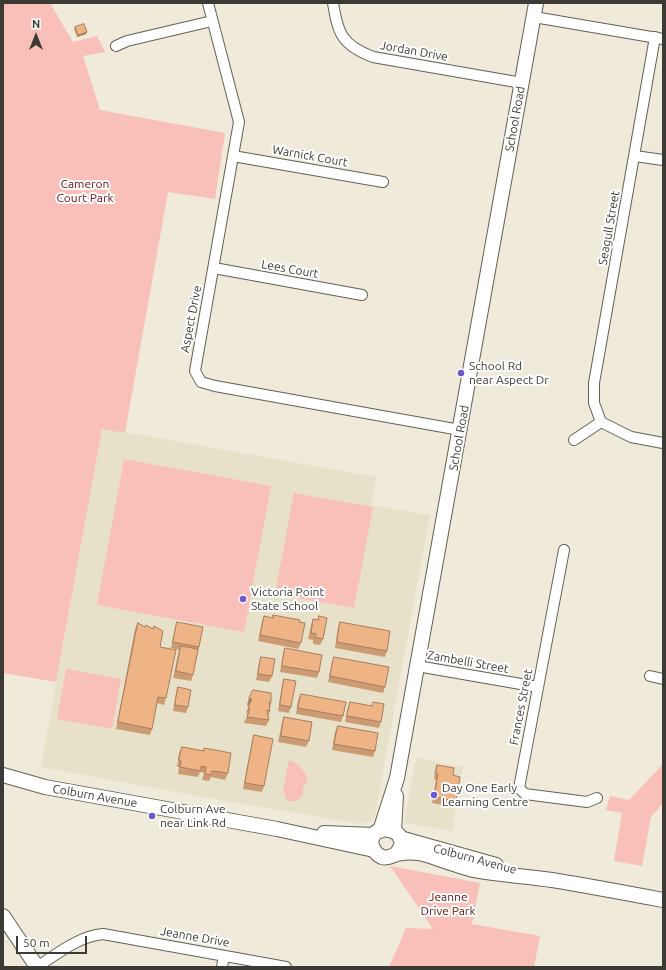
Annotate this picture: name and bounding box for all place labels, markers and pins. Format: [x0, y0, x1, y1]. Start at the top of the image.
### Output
place label: School Rd near Aspect Dr [469, 359, 549, 387]
marker: School Rd near Aspect Dr [456, 368, 466, 378]
place label: Victoria Point State School [251, 585, 324, 613]
marker: Victoria Point State School [238, 594, 248, 604]
place label: Day One Early Learning Centre [442, 781, 528, 809]
marker: Day One Early Learning Centre [429, 790, 439, 800]
place label: Colburn Ave near Link Rd [160, 802, 226, 830]
marker: Colburn Ave near Link Rd [147, 811, 157, 821]

